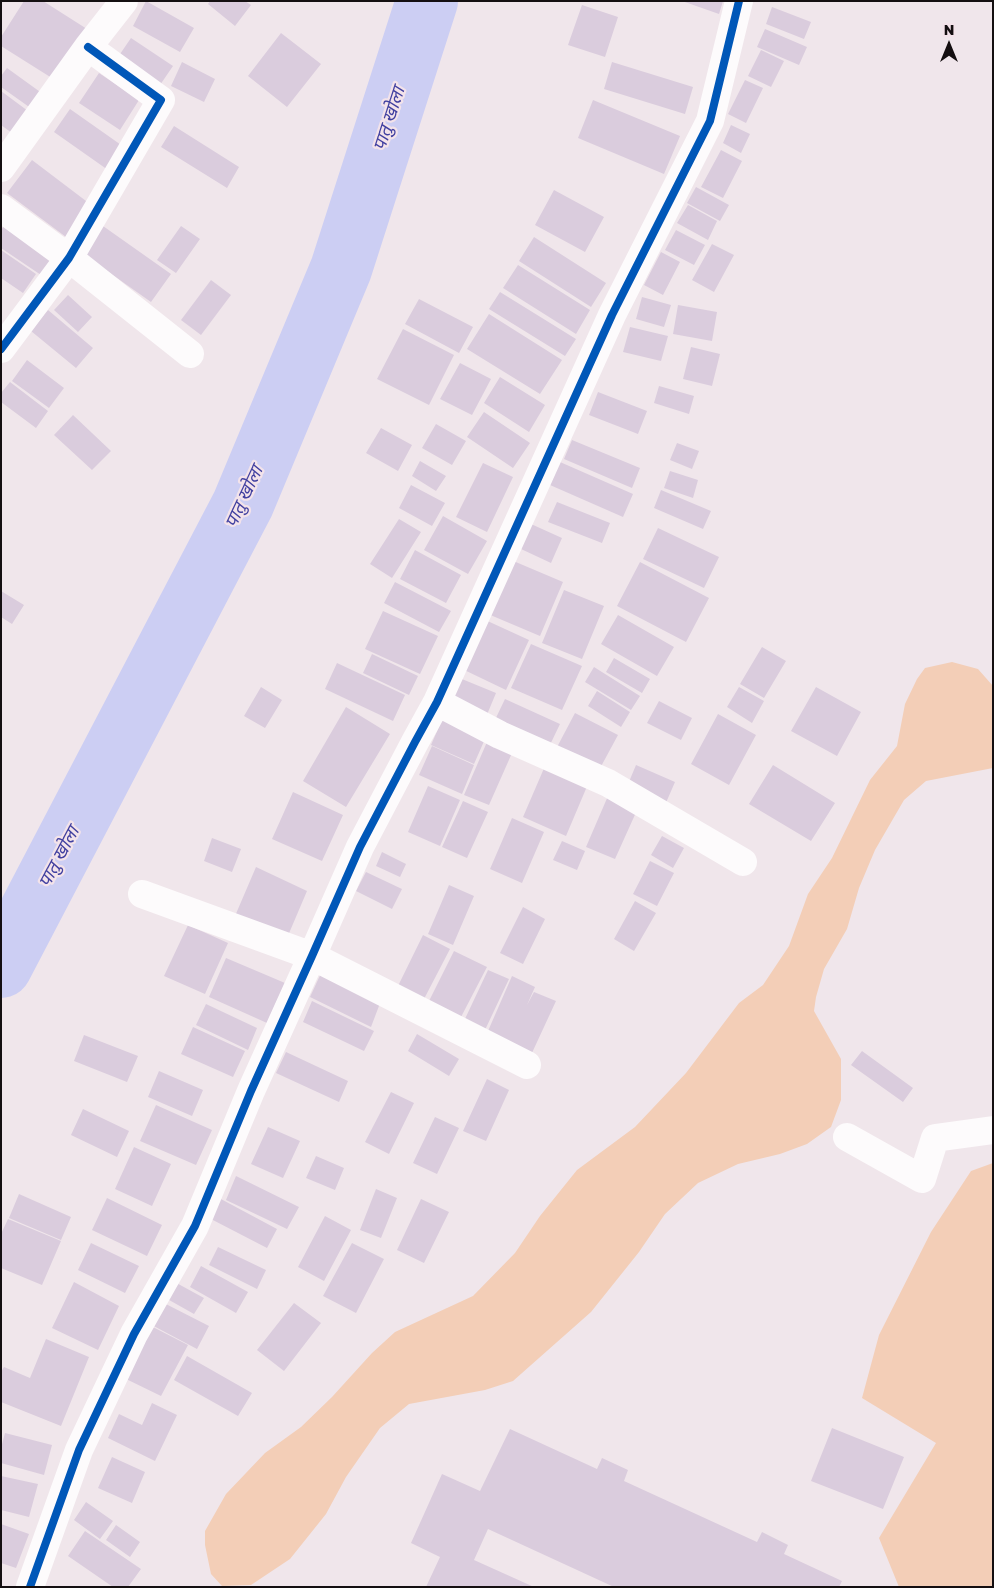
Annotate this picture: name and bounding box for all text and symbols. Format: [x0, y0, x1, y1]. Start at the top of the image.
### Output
north arrow [924, 20, 974, 70]
text: N [944, 21, 954, 38]
water label: पातु खोला [369, 84, 409, 154]
water label: पातु खोला [220, 463, 268, 531]
water label: पातु खोला [34, 823, 84, 891]

